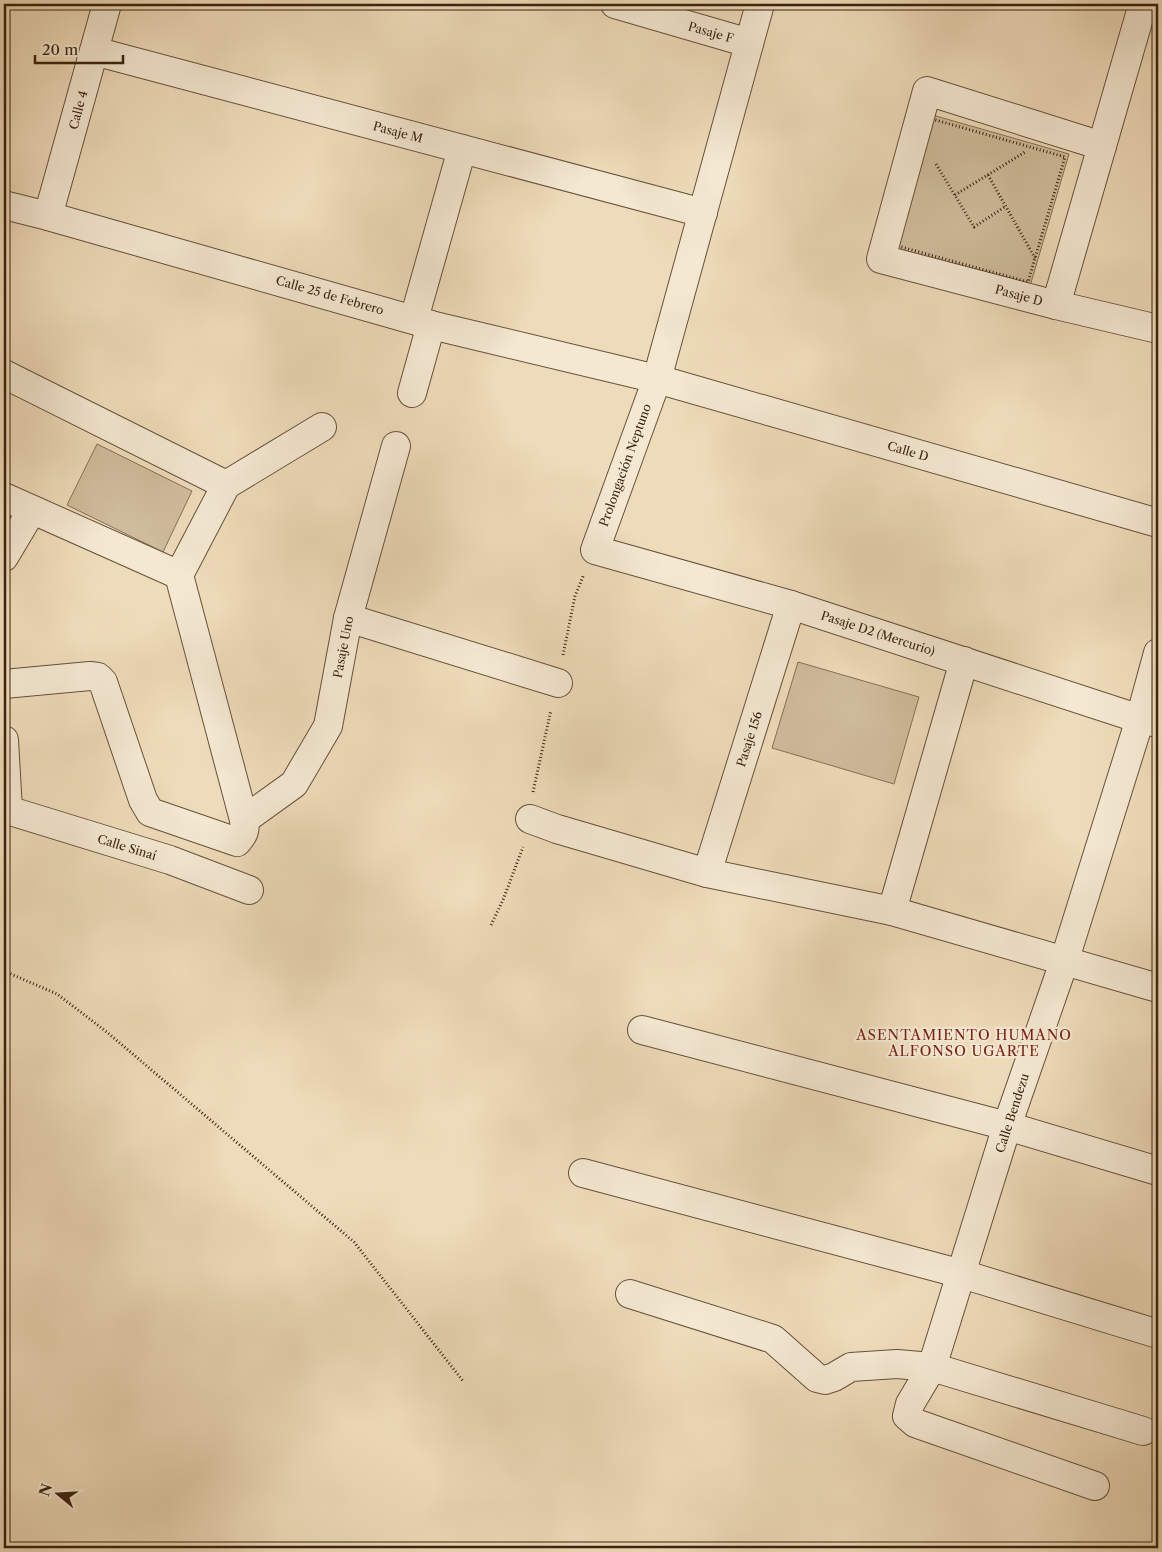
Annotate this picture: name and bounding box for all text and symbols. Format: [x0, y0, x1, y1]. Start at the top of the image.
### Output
street label: Pasaje F [686, 18, 736, 46]
scale bar [35, 32, 122, 64]
text: 20 m [42, 40, 78, 59]
street label: Calle 4 [66, 89, 90, 131]
street label: Pasaje M [371, 118, 425, 146]
street label: Calle 25 de Febrero [274, 272, 386, 318]
street label: Pasaje D [994, 281, 1045, 309]
street label: Prolongación Neptuno [596, 402, 654, 528]
street label: Calle D [886, 438, 931, 464]
street label: Pasaje D2 (Mercurio) [819, 607, 937, 659]
street label: Pasaje Uno [330, 615, 356, 679]
street label: Pasaje 156 [733, 709, 765, 769]
street label: Calle Sinaí [96, 831, 159, 863]
district label: ASENTAMIENTO HUMANO ALFONSO UGARTE [855, 1026, 1072, 1060]
street label: Calle Bendezu [992, 1071, 1032, 1155]
north arrow [32, 1470, 82, 1520]
text: N [35, 1481, 56, 1499]

